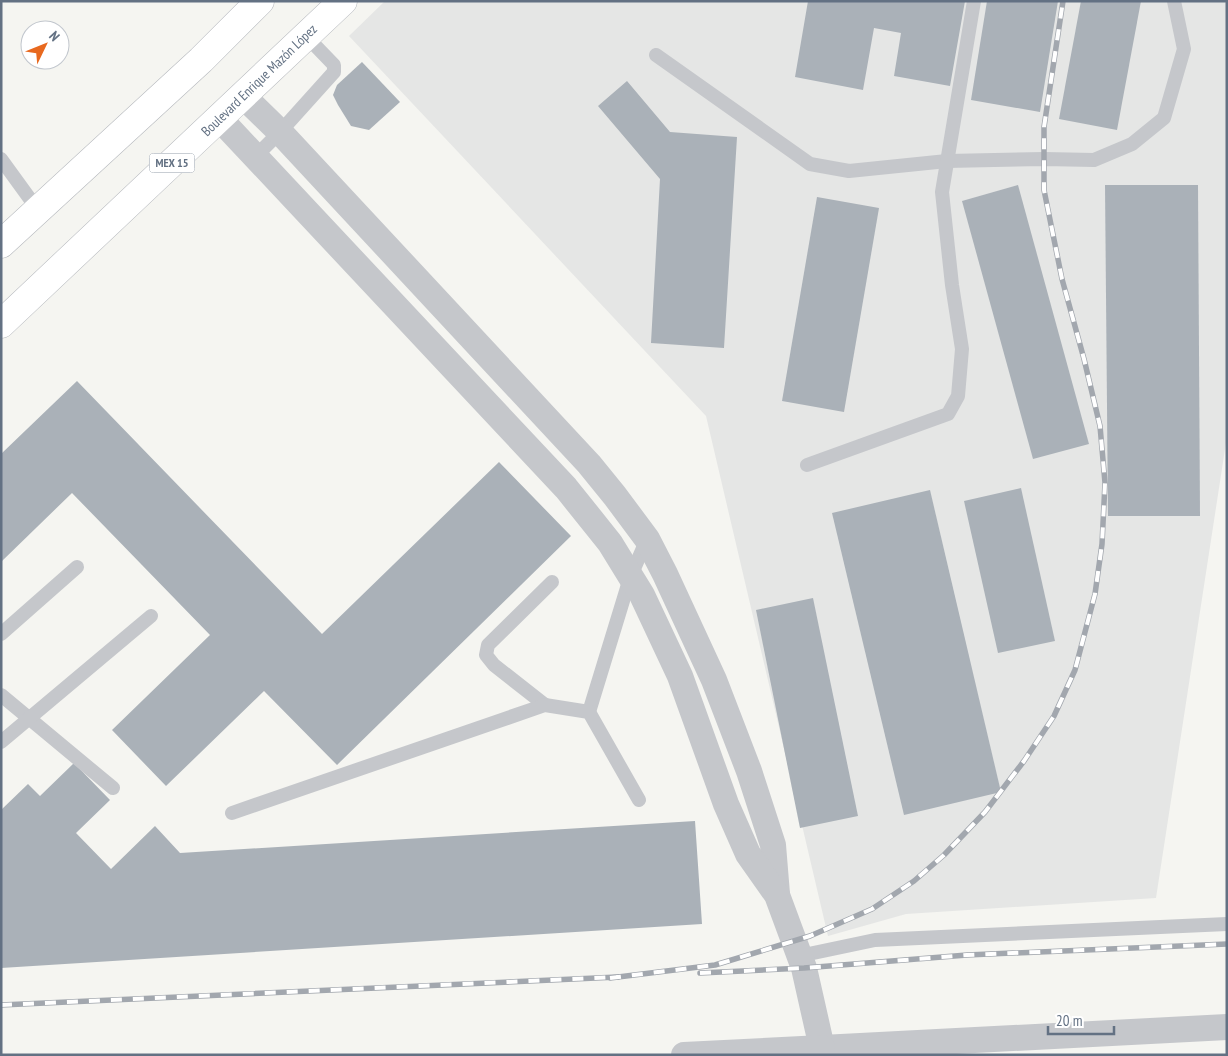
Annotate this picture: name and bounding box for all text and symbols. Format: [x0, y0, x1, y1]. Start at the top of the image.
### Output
north arrow [20, 20, 70, 70]
street label: Boulevard Enrique Mazón López [197, 20, 321, 140]
text: N [45, 27, 64, 45]
road number: MEX 15 [150, 154, 194, 172]
scale bar [1048, 1004, 1114, 1036]
text: 20 m [1056, 1011, 1082, 1030]

